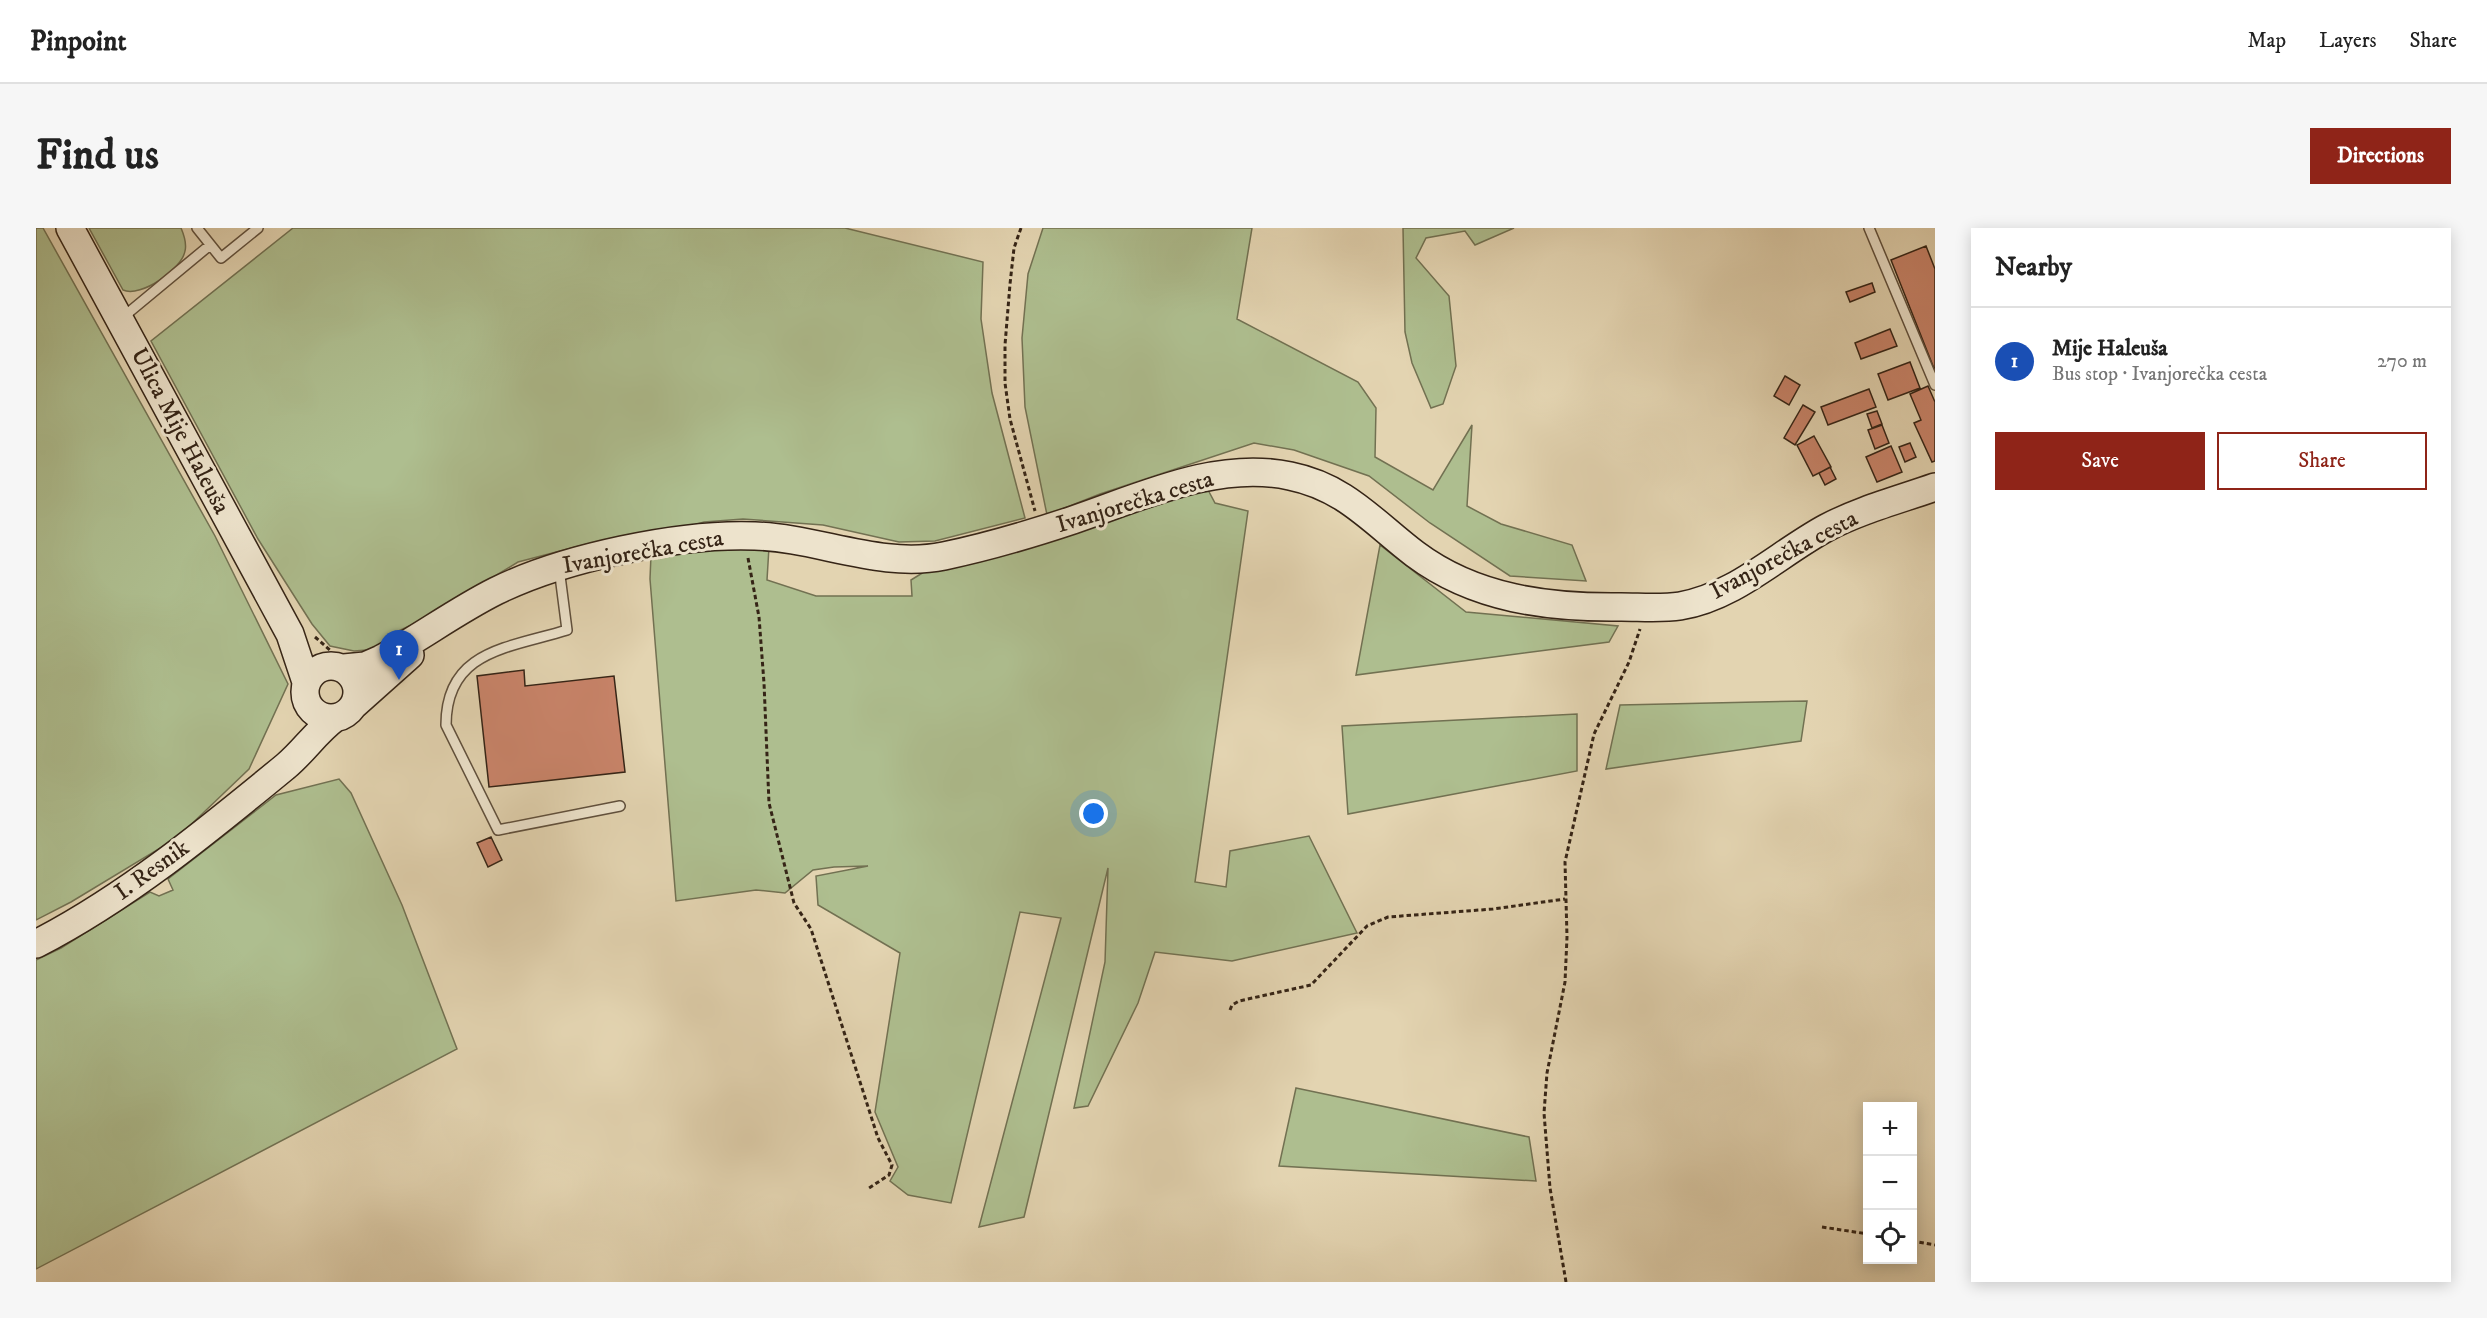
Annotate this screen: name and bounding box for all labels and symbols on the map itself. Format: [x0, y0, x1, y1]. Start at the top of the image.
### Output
street label: Ulica Mije Haleuša [124, 343, 237, 520]
street label: Ivanjorečka cesta [1053, 464, 1218, 540]
street label: Ivanjorečka cesta [1705, 503, 1864, 606]
street label: Ivanjorečka cesta [560, 523, 727, 581]
pin: 1 [380, 630, 418, 680]
your location [1079, 799, 1108, 828]
street label: I. Resnik [109, 833, 195, 907]

